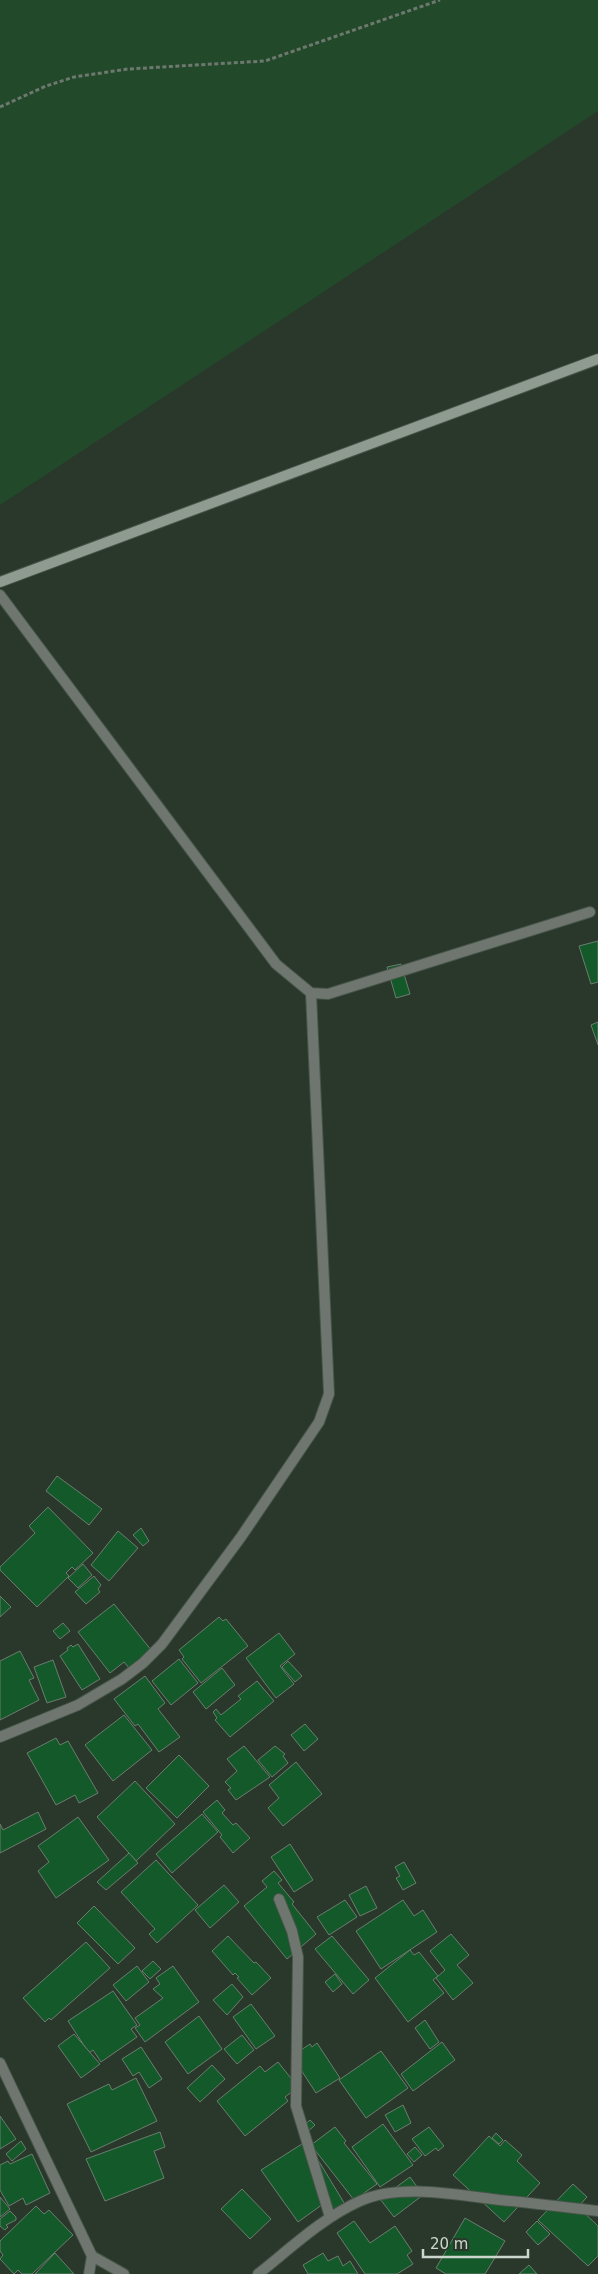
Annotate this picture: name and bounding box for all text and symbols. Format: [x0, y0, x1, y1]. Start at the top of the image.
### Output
scale bar [423, 2226, 528, 2258]
text: 20 m [430, 2235, 468, 2253]

